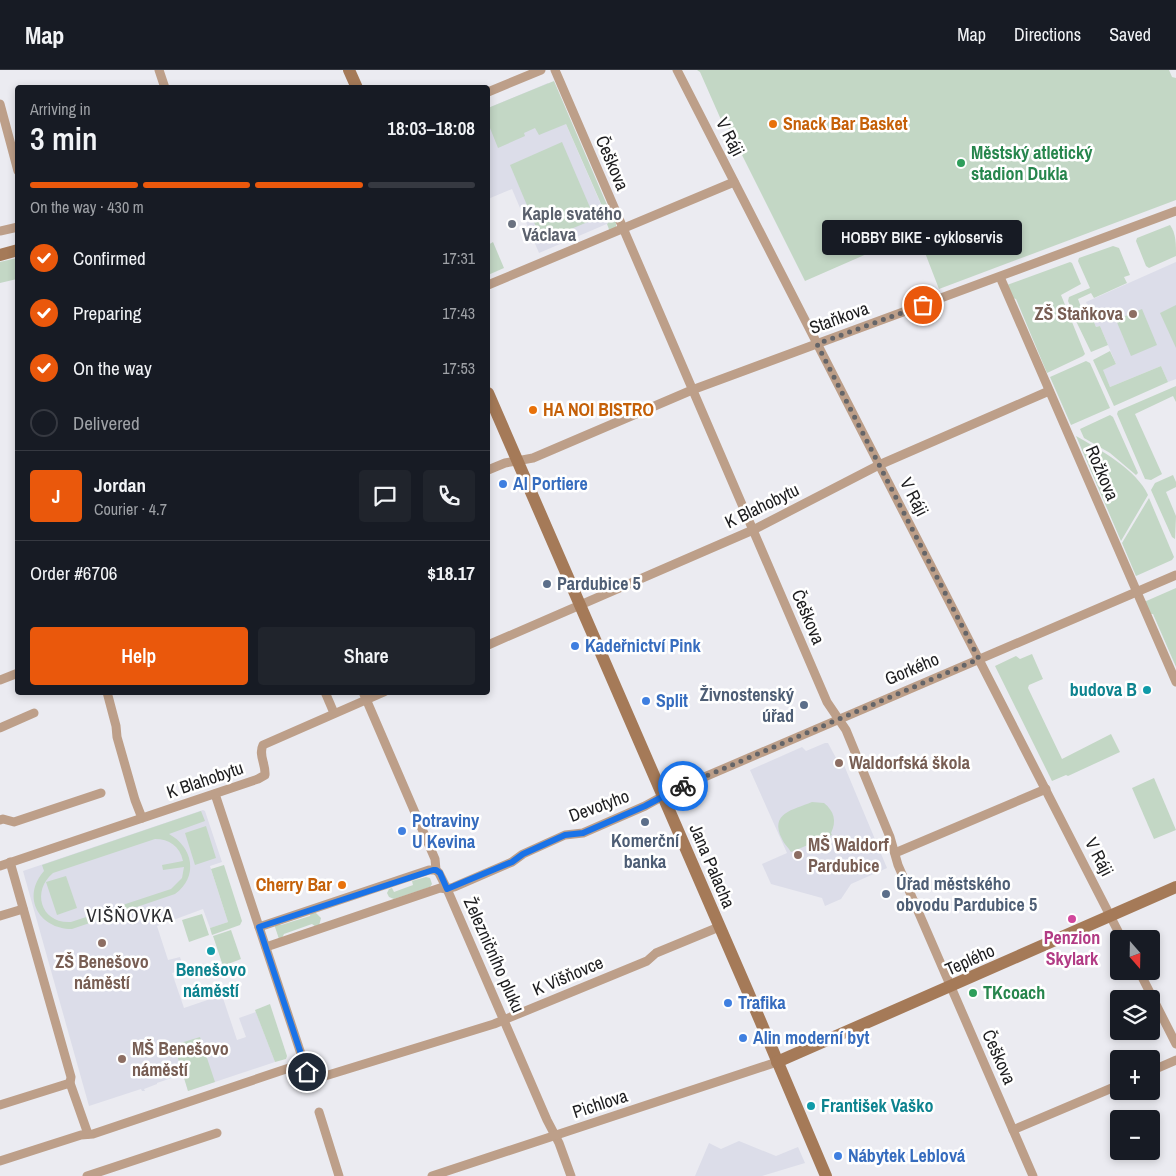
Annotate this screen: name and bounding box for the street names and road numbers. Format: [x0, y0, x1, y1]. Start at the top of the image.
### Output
street label: V Ráji [710, 113, 751, 160]
street label: Češkova [590, 131, 635, 194]
street label: Staňkova [806, 295, 872, 340]
street label: Rožkova [1080, 441, 1125, 504]
street label: V Ráji [894, 473, 935, 520]
street label: K Blahobytu [721, 477, 803, 534]
street label: Češkova [786, 585, 831, 648]
street label: Gorkého [881, 646, 943, 691]
street label: K Blahobytu [163, 755, 247, 804]
street label: Devotyho [565, 783, 632, 828]
street label: Jana Palacha [683, 820, 741, 912]
street label: V Ráji [1079, 833, 1120, 880]
street label: Železničního pluku [458, 893, 531, 1016]
street label: Teplého [941, 938, 998, 981]
street label: K Višňovce [529, 949, 607, 1002]
street label: Češkova [976, 1025, 1023, 1088]
street label: Pichlova [569, 1083, 631, 1124]

